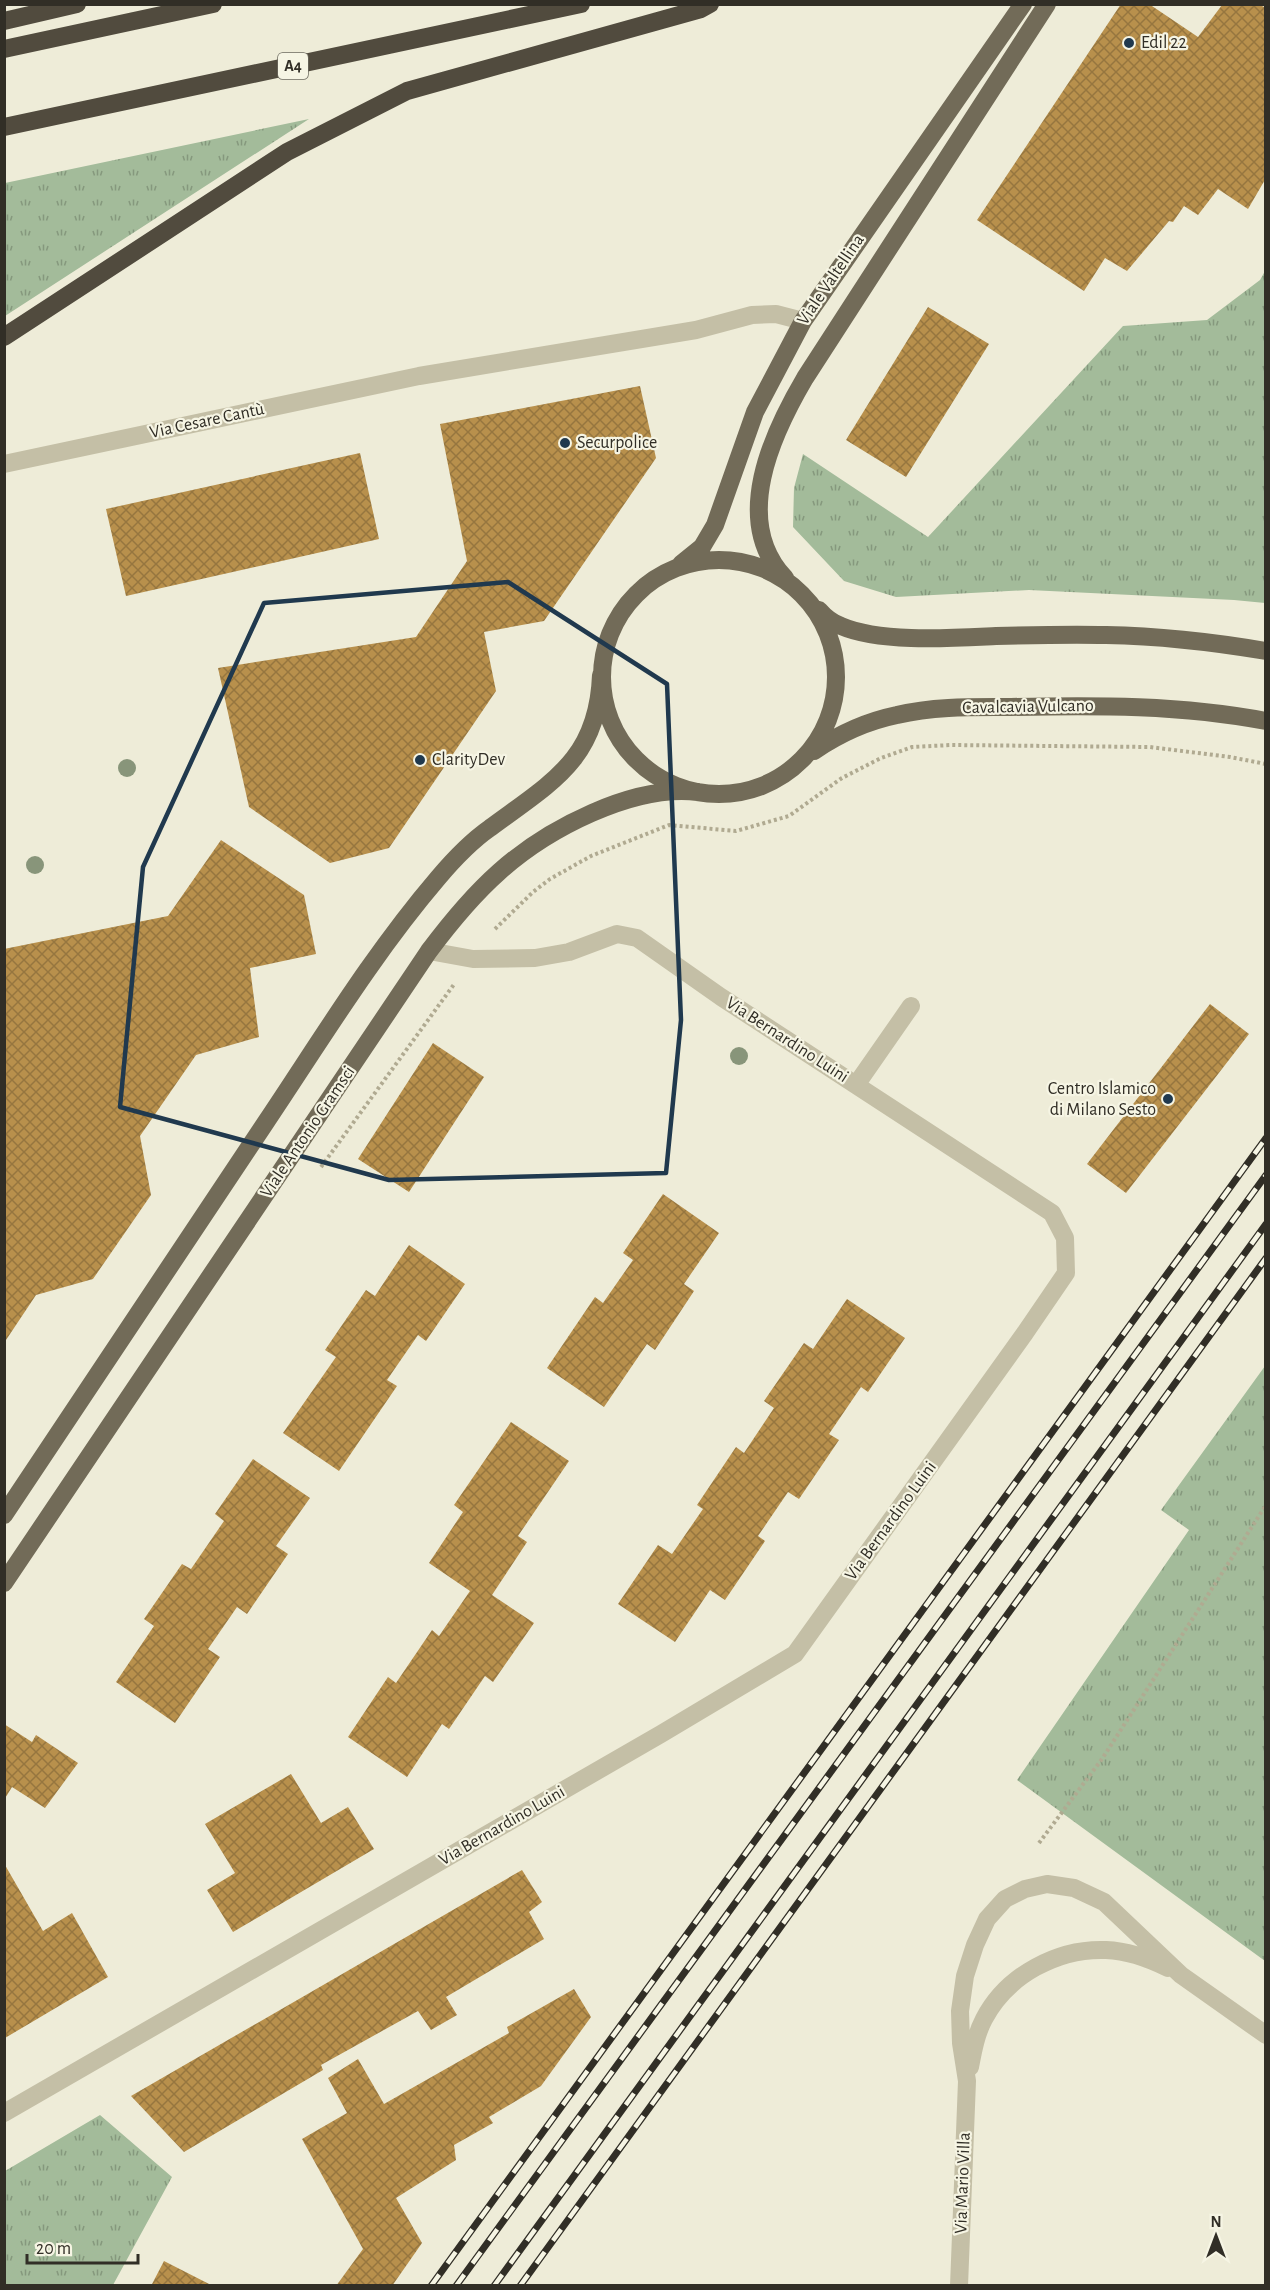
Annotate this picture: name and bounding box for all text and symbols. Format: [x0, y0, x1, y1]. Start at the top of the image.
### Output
place label: Edil 22 [1141, 34, 1187, 52]
marker: Edil 22 [1122, 36, 1136, 50]
road number: A4 [278, 53, 308, 79]
street label: Viale Valtellina [794, 231, 868, 329]
street label: Via Cesare Cantù [148, 400, 266, 442]
place label: Securpolice [577, 434, 657, 452]
marker: Securpolice [558, 436, 572, 450]
street label: Cavalcavia Vulcano [962, 697, 1094, 717]
place label: ClarityDev [432, 751, 505, 769]
marker: ClarityDev [413, 753, 427, 767]
street label: Via Bernardino Luini [723, 994, 851, 1086]
street label: Viale Antonio Gramsci [257, 1063, 359, 1201]
place label: Centro Islamico di Milano Sesto [1048, 1080, 1156, 1119]
marker: Centro Islamico di Milano Sesto [1161, 1092, 1175, 1106]
street label: Via Bernardino Luini [842, 1458, 940, 1584]
street label: Via Bernardino Luini [436, 1783, 568, 1869]
street label: Via Mario Villa [952, 2132, 974, 2234]
north arrow [1186, 2206, 1246, 2266]
text: N [1210, 2214, 1222, 2230]
scale bar [27, 2227, 138, 2265]
text: 20 m [36, 2240, 71, 2258]

